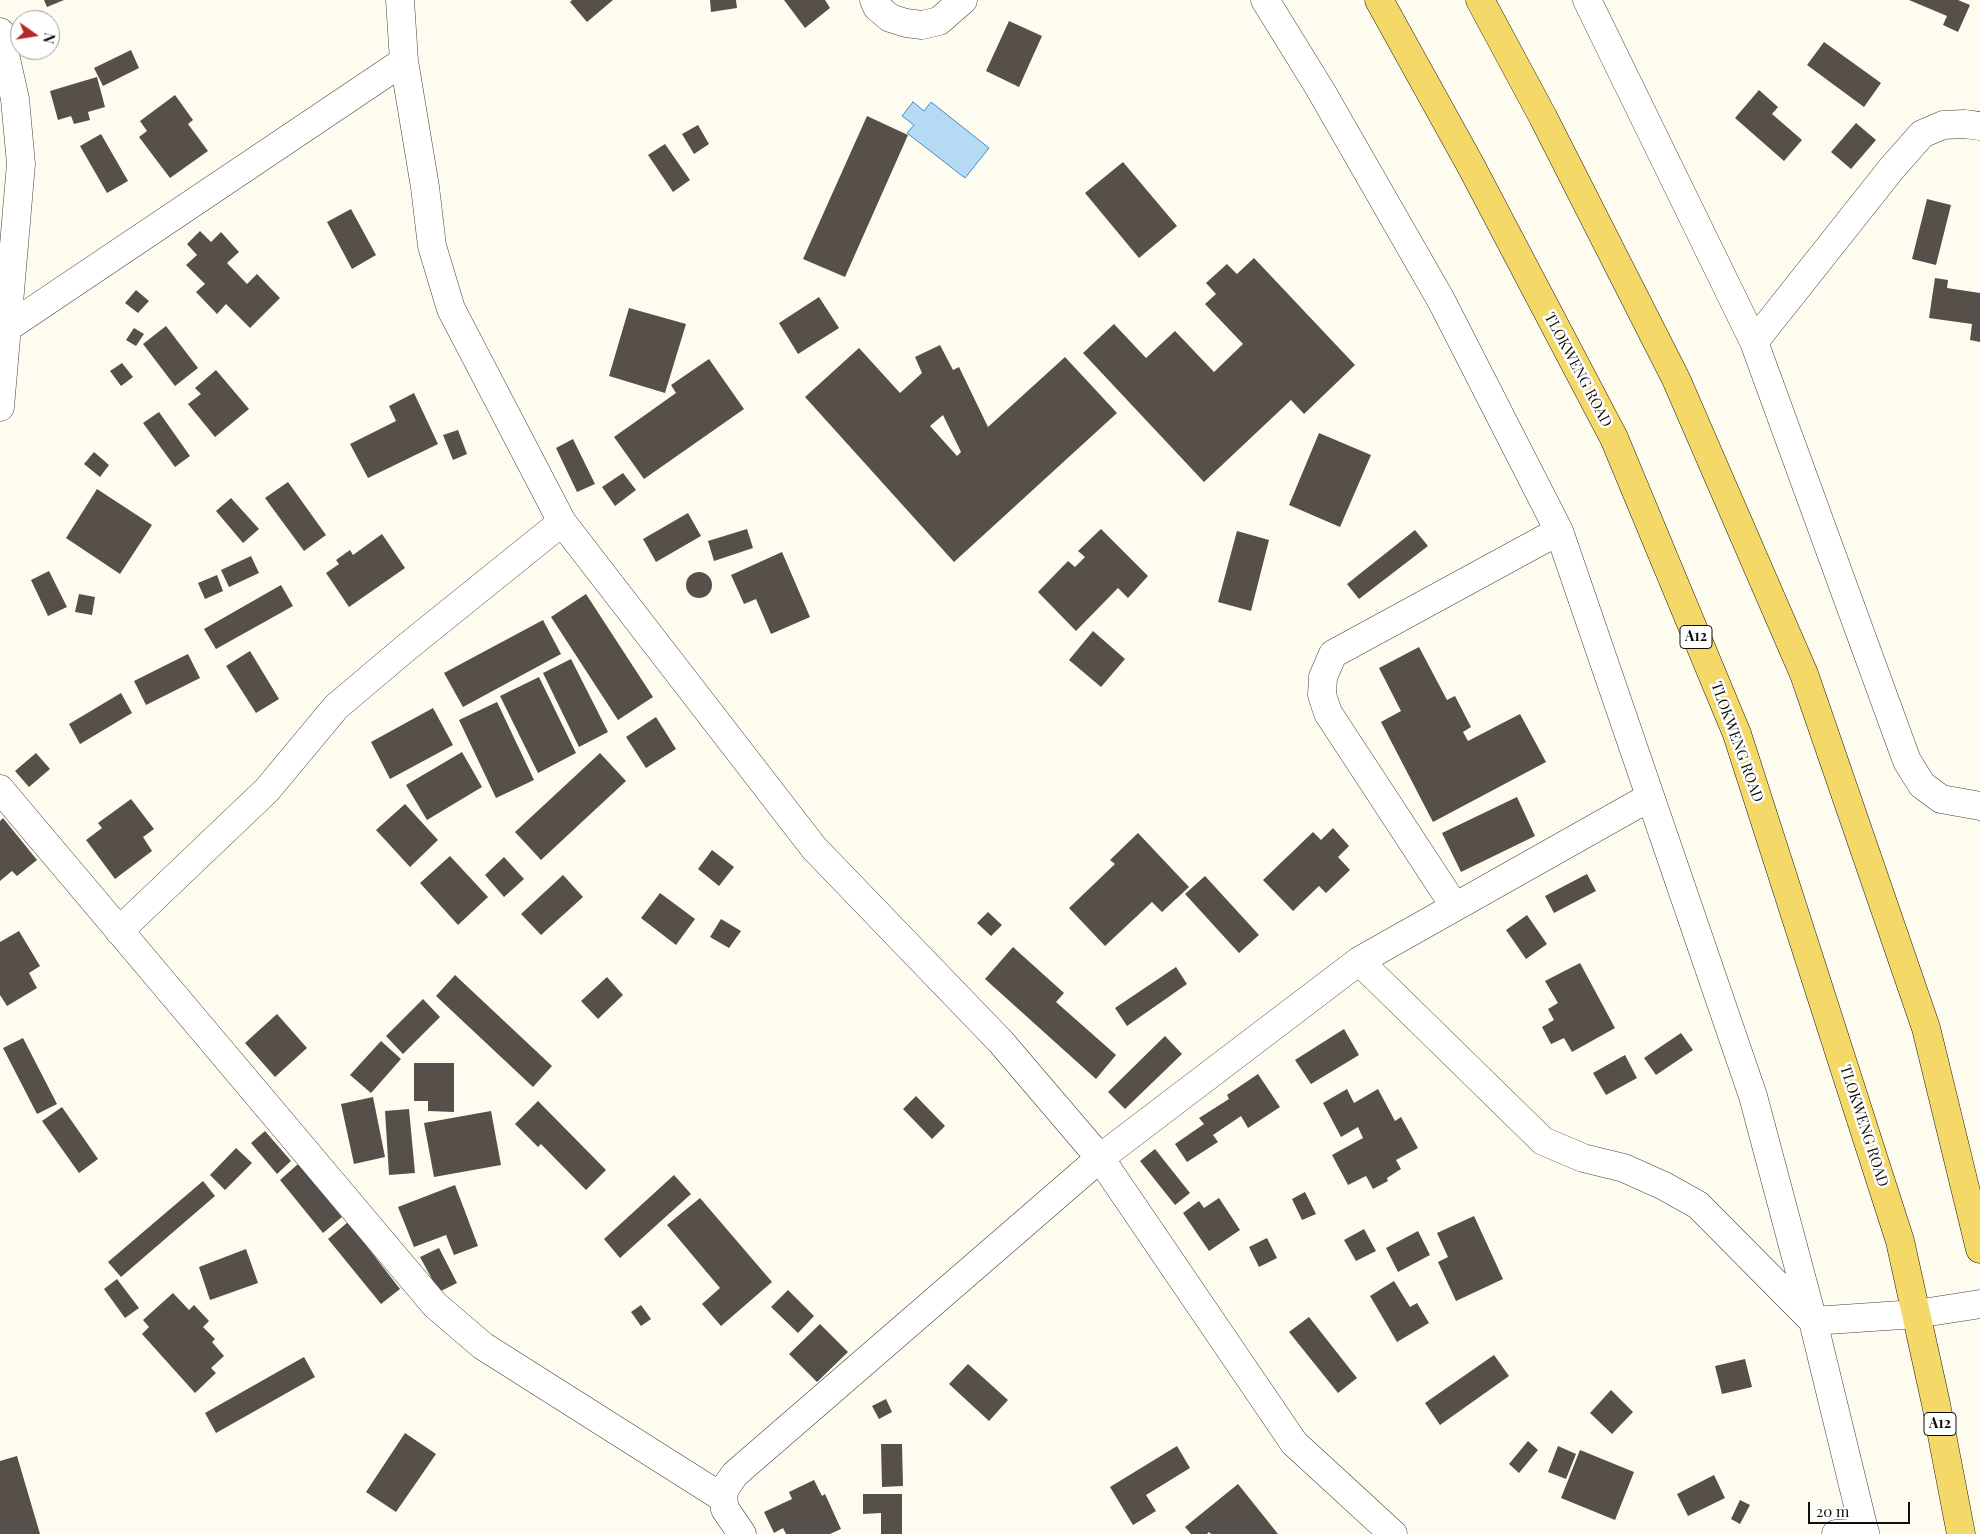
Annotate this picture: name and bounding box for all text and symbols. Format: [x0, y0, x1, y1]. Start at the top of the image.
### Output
north arrow [10, 10, 60, 60]
text: N [39, 31, 60, 45]
street label: TLOKWENG ROAD [1540, 310, 1616, 430]
road number: A12 [1680, 626, 1712, 649]
street label: TLOKWENG ROAD [1707, 679, 1767, 805]
street label: TLOKWENG ROAD [1836, 1063, 1892, 1189]
road number: A12 [1924, 1412, 1956, 1436]
scale bar [1810, 1492, 1912, 1524]
text: 20 m [1816, 1501, 1849, 1521]

